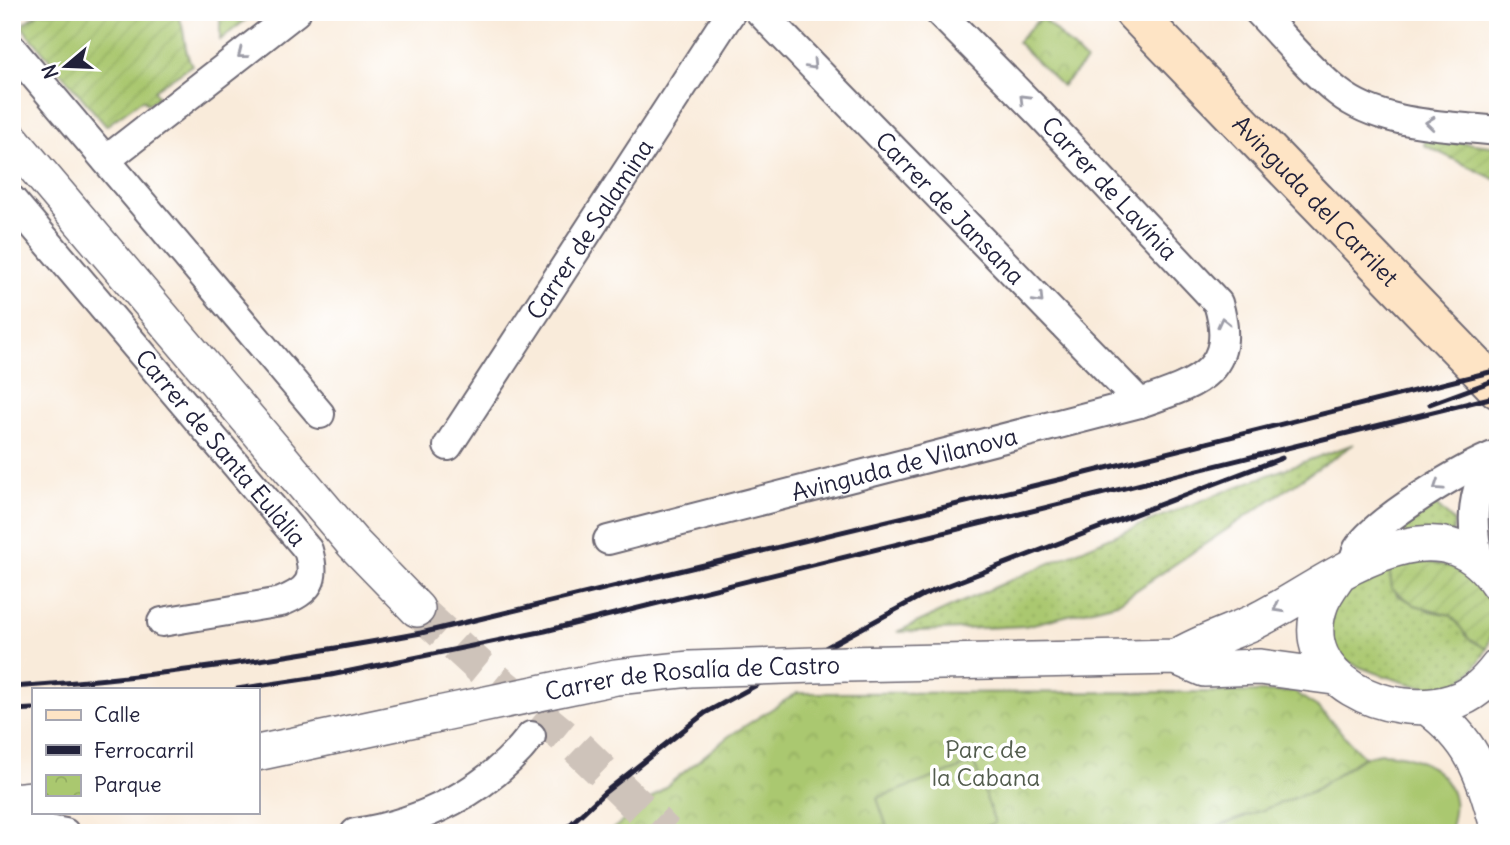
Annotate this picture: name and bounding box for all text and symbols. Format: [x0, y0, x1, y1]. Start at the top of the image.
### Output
north arrow [32, 32, 102, 102]
one-way arrow [237, 46, 250, 59]
one-way arrow [804, 57, 817, 70]
text: N [36, 61, 63, 82]
one-way arrow [1020, 94, 1033, 107]
street label: Avinguda del Carrilet [1227, 109, 1405, 292]
street label: Carrer de Lavínia [1036, 110, 1184, 266]
one-way arrow [1424, 116, 1435, 131]
street label: Carrer de Jansana [869, 125, 1031, 290]
street label: Carrer de Salamina [520, 133, 659, 325]
one-way arrow [1031, 290, 1044, 303]
one-way arrow [1216, 316, 1231, 328]
street label: Carrer de Santa Eulàlia [129, 343, 313, 552]
street label: Avinguda de Vilanova [788, 420, 1020, 507]
one-way arrow [1433, 478, 1446, 490]
one-way arrow [1273, 600, 1285, 613]
street label: Carrer de Rosalía de Castro [542, 649, 840, 706]
legend [32, 688, 259, 814]
text: Calle [94, 701, 140, 728]
park label: Parc de la Cabana [932, 734, 1040, 792]
text: Ferrocarril [94, 737, 194, 764]
text: Parque [94, 771, 162, 798]

